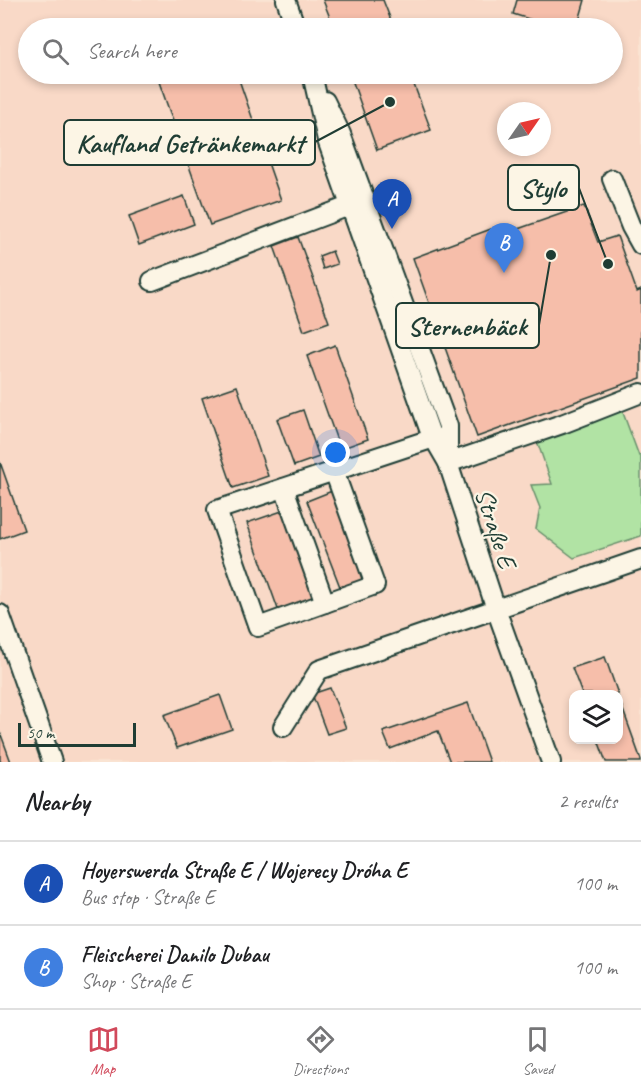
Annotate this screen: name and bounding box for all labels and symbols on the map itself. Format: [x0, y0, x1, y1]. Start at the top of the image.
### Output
north arrow [497, 102, 551, 156]
callout: Kaufland Getränkemarkt [64, 120, 315, 165]
text: Kaufland Getränkemarkt [76, 126, 308, 160]
callout: Stylo [508, 165, 579, 210]
text: Stylo [520, 171, 569, 205]
pin: A [372, 180, 412, 229]
pin: B [484, 224, 524, 273]
callout: Sternenbäck [396, 303, 539, 348]
text: Sternenbäck [407, 309, 529, 343]
your location [321, 438, 350, 467]
street label: Straße E [467, 484, 525, 575]
scale bar [18, 720, 136, 748]

